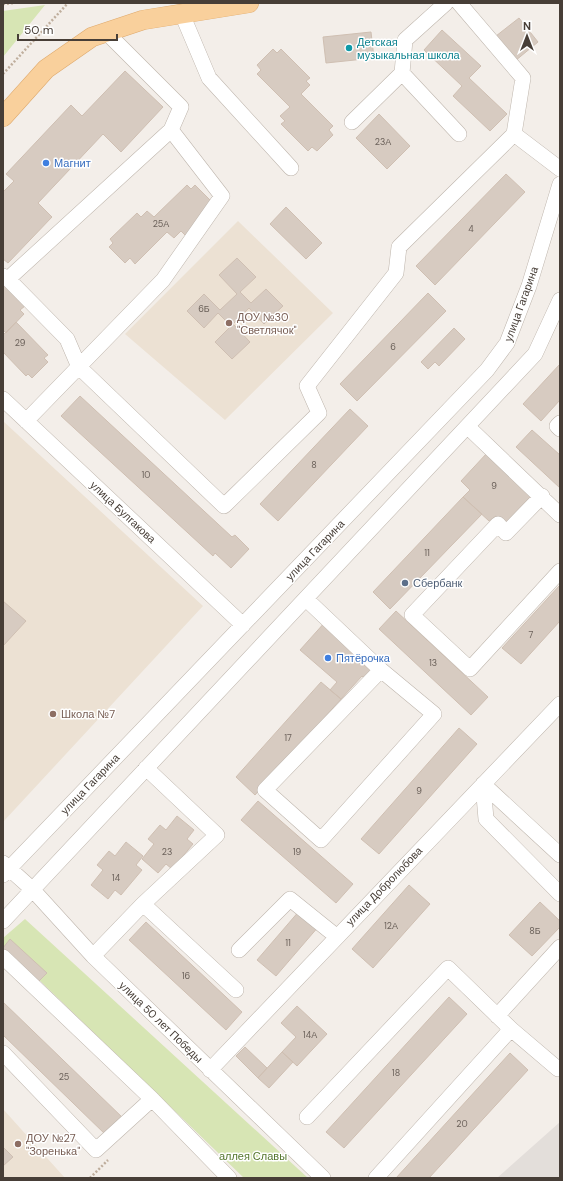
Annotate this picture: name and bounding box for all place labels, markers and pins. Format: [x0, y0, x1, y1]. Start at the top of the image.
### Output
place label: Детская музыкальная школа [357, 35, 461, 62]
marker: Детская музыкальная школа [344, 43, 354, 53]
place label: Магнит [54, 156, 91, 170]
marker: Магнит [41, 158, 51, 168]
place label: ДОУ №30 "Светлячок" [237, 310, 297, 337]
marker: ДОУ №30 "Светлячок" [224, 318, 234, 328]
place label: Сбербанк [413, 576, 463, 590]
marker: Сбербанк [400, 578, 410, 588]
place label: Пятёрочка [336, 651, 391, 665]
marker: Пятёрочка [323, 653, 333, 663]
place label: Школа №7 [61, 707, 115, 721]
marker: Школа №7 [48, 709, 58, 719]
place label: ДОУ №27 "Зоренька" [26, 1131, 80, 1158]
marker: ДОУ №27 "Зоренька" [13, 1139, 23, 1149]

